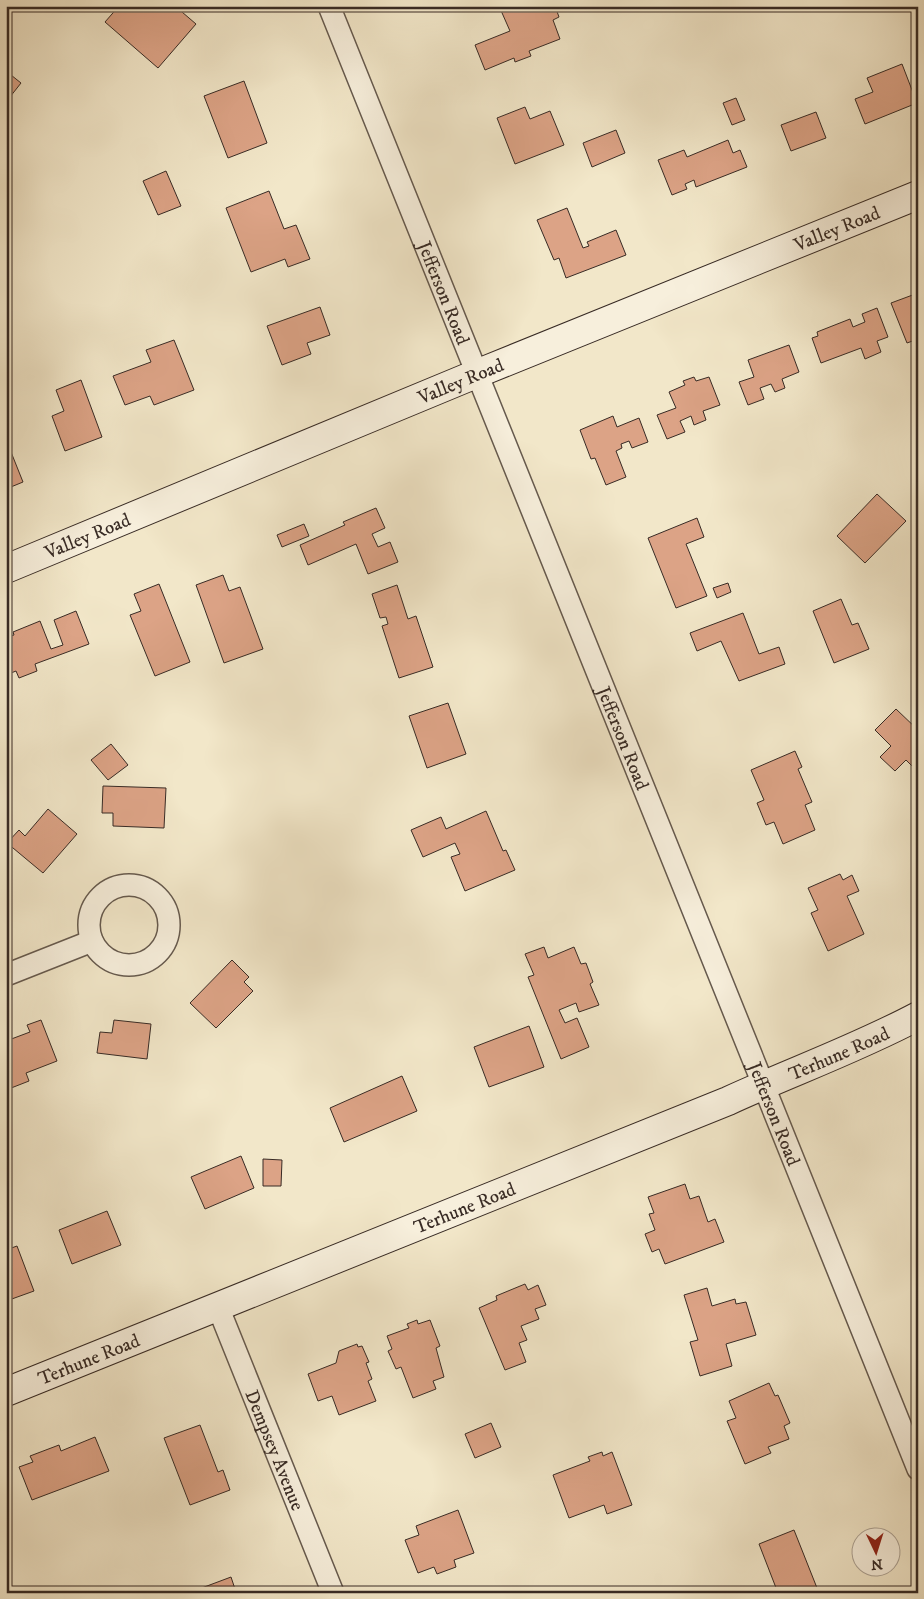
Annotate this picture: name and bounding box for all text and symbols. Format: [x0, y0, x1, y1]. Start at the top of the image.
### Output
street label: Valley Road [790, 201, 884, 257]
street label: Jefferson Road [411, 236, 474, 349]
street label: Valley Road [414, 354, 508, 410]
street label: Valley Road [41, 508, 135, 565]
street label: Jefferson Road [590, 681, 654, 794]
street label: Terhune Road [785, 1022, 894, 1086]
street label: Jefferson Road [742, 1057, 805, 1170]
street label: Terhune Road [411, 1178, 519, 1239]
street label: Terhune Road [35, 1329, 144, 1391]
street label: Dempsey Avenue [240, 1387, 309, 1514]
north arrow [852, 1526, 902, 1576]
text: N [870, 1555, 883, 1573]

